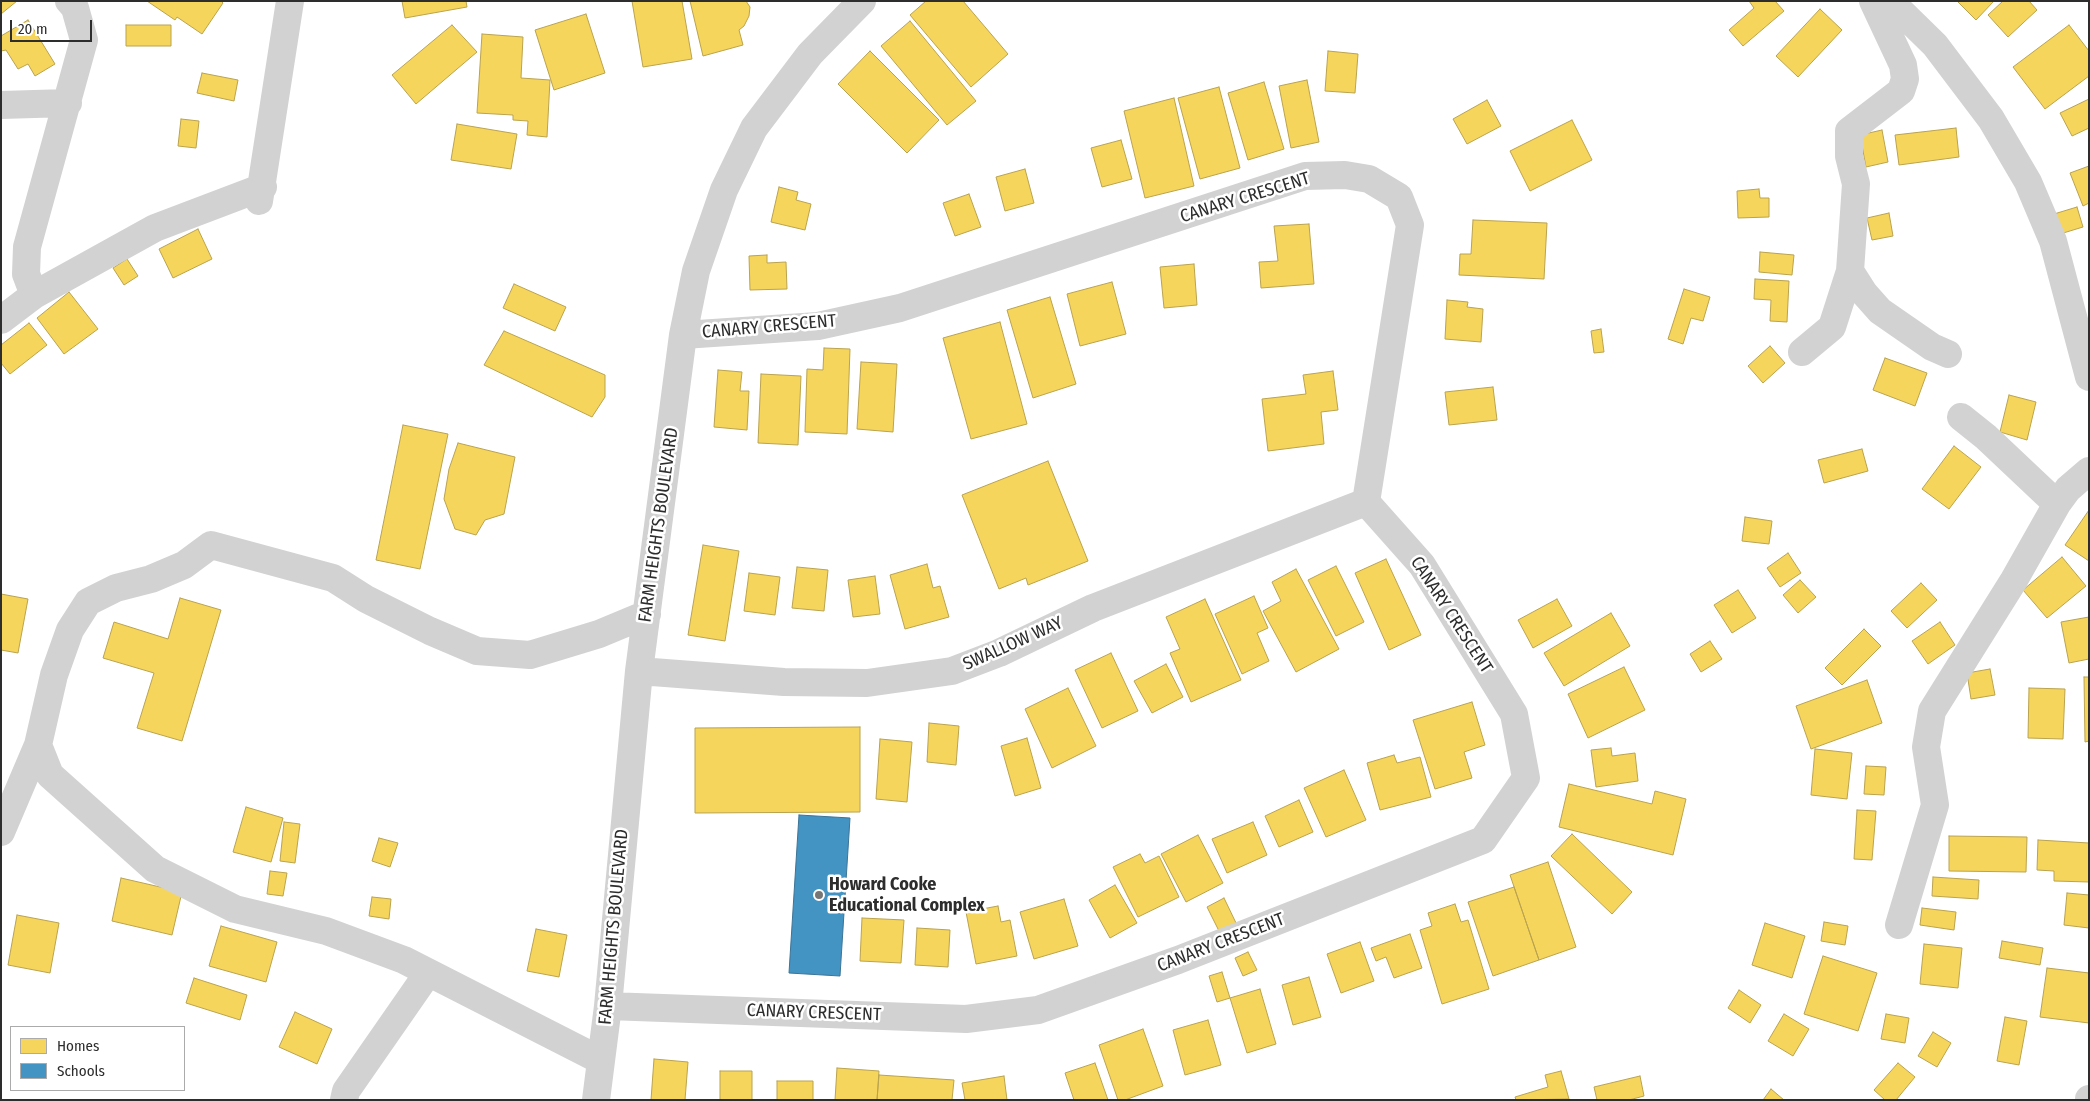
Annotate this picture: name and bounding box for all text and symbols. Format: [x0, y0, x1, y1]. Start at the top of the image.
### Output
scale bar [12, 10, 95, 42]
text: 20 m [18, 20, 48, 38]
street label: CANARY CRESCENT [1178, 168, 1312, 228]
street label: CANARY CRESCENT [701, 310, 837, 344]
street label: FARM HEIGHTS BOULEVARD [635, 426, 683, 624]
street label: CANARY CRESCENT [1405, 553, 1497, 677]
street label: SWALLOW WAY [960, 612, 1066, 676]
street label: FARM HEIGHTS BOULEVARD [595, 828, 633, 1026]
place label: Howard Cooke Educational Complex [829, 874, 985, 916]
marker: Howard Cooke Educational Complex [813, 889, 825, 901]
street label: CANARY CRESCENT [1154, 909, 1288, 977]
street label: CANARY CRESCENT [746, 1000, 882, 1026]
legend [10, 1026, 185, 1091]
text: Homes [57, 1037, 99, 1055]
text: Schools [57, 1062, 105, 1080]

